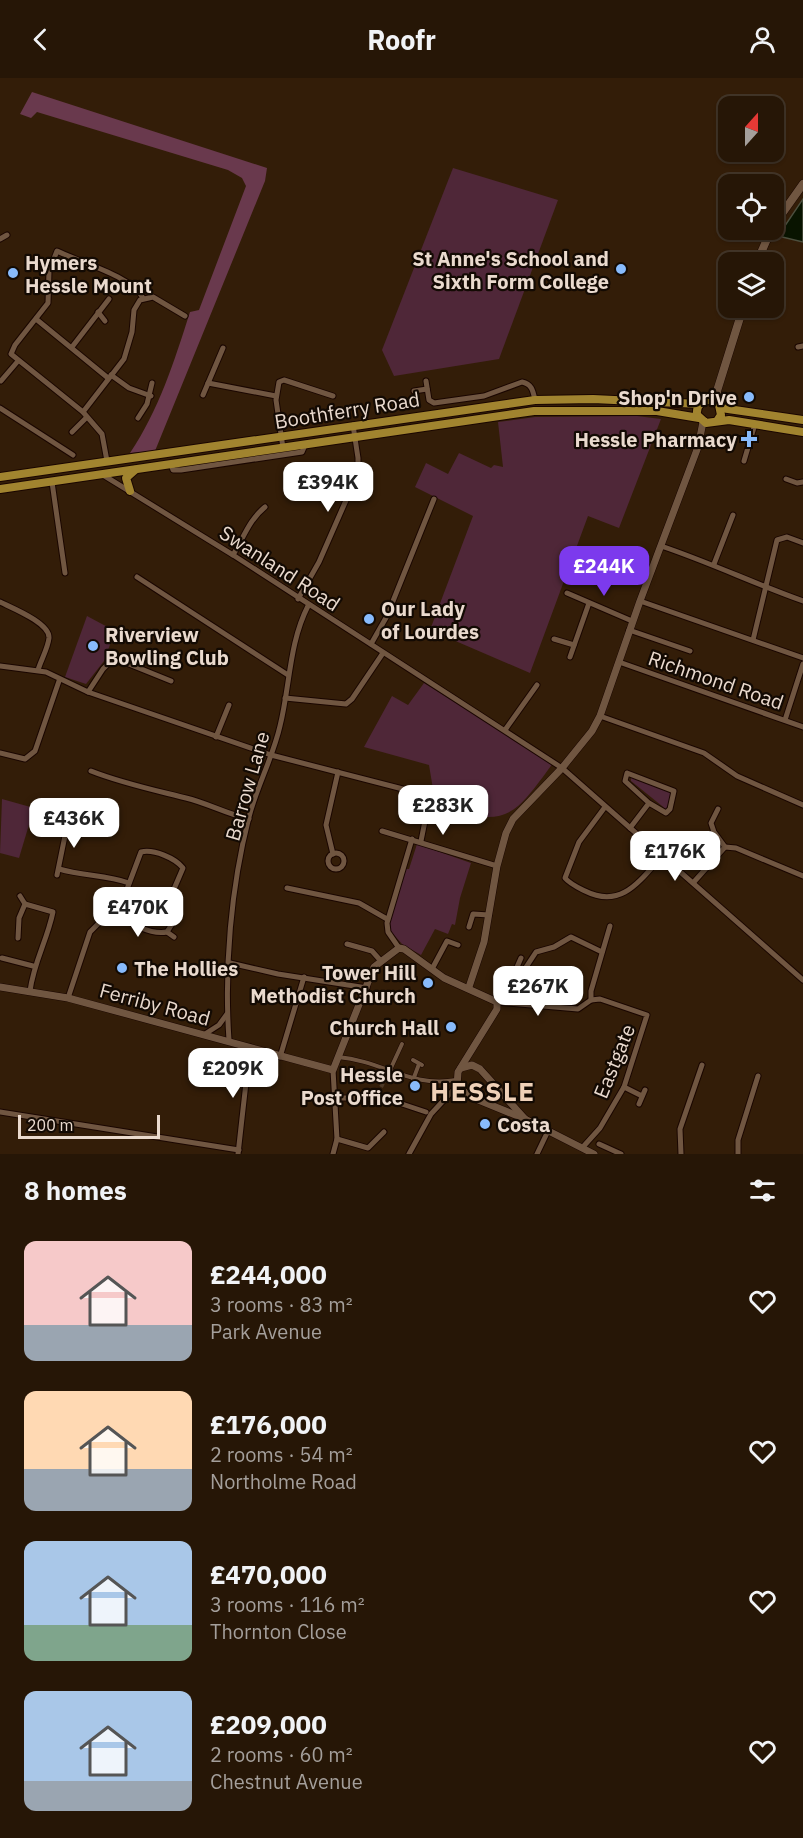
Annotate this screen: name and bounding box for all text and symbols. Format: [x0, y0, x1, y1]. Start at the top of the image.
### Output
text: Roofr [367, 22, 436, 57]
icon: back [24, 23, 57, 56]
icon: person [746, 23, 779, 56]
north arrow [718, 96, 784, 162]
map controls [718, 96, 784, 318]
button: locate [718, 174, 784, 240]
place label: St Anne's School and Sixth Form College [412, 245, 609, 295]
place label: Hymers Hessle Mount [25, 249, 152, 299]
button: layers [718, 252, 784, 318]
marker: St Anne's School and Sixth Form College [614, 262, 628, 276]
marker: Hymers Hessle Mount [6, 266, 20, 280]
place label: Shop'n Drive [618, 384, 737, 411]
street label: Boothferry Road [272, 385, 422, 435]
marker: Shop'n Drive [742, 390, 756, 404]
place label: Hessle Pharmacy [574, 426, 737, 453]
marker: Hessle Pharmacy [742, 432, 756, 446]
pin: £394K [286, 462, 370, 513]
text: £394K [297, 468, 359, 495]
street label: Swanland Road [215, 519, 345, 617]
pin: £244K [562, 546, 646, 597]
text: £244K [573, 552, 635, 579]
place label: Our Lady of Lourdes [381, 595, 479, 645]
marker: Our Lady of Lourdes [362, 612, 376, 626]
place label: Riverview Bowling Club [105, 621, 229, 671]
marker: Riverview Bowling Club [86, 639, 100, 653]
street label: Richmond Road [645, 644, 787, 716]
street label: Barrow Lane [219, 728, 275, 844]
pin: £283K [401, 785, 485, 836]
text: £283K [412, 791, 474, 818]
pin: £436K [32, 798, 116, 849]
text: £436K [43, 804, 105, 831]
pin: £176K [633, 831, 717, 882]
text: £176K [644, 837, 706, 864]
pin: £470K [96, 887, 180, 938]
text: £470K [107, 893, 169, 920]
place label: The Hollies [134, 955, 238, 982]
place label: Tower Hill Methodist Church [250, 959, 416, 1009]
marker: The Hollies [115, 961, 129, 975]
pin: £267K [496, 966, 580, 1017]
text: £267K [507, 972, 569, 999]
street label: Ferriby Road [97, 976, 213, 1032]
marker: Tower Hill Methodist Church [421, 976, 435, 990]
place label: Church Hall [329, 1014, 439, 1041]
marker: Church Hall [444, 1020, 458, 1034]
street label: Eastgate [587, 1020, 641, 1102]
pin: £209K [191, 1048, 275, 1099]
text: £209K [202, 1054, 264, 1081]
place label: Hessle Post Office [301, 1061, 403, 1111]
district label: HESSLE [430, 1074, 536, 1108]
marker: Hessle Post Office [408, 1079, 422, 1093]
place label: Costa [497, 1111, 550, 1138]
scale bar [18, 1112, 160, 1140]
text: 200 m [27, 1115, 74, 1135]
marker: Costa [478, 1117, 492, 1131]
text: 8 homes [24, 1173, 127, 1207]
icon: filters [746, 1174, 779, 1207]
text: £244,000 [210, 1257, 327, 1291]
icon: home [72, 1265, 144, 1337]
icon: heart [746, 1285, 779, 1318]
text: 3 rooms · 83 m² [210, 1291, 353, 1318]
text: Park Avenue [210, 1318, 322, 1345]
text: £176,000 [210, 1407, 327, 1441]
icon: home [72, 1415, 144, 1487]
icon: heart [746, 1435, 779, 1468]
text: 2 rooms · 54 m² [210, 1441, 353, 1468]
text: Northolme Road [210, 1468, 357, 1495]
text: £470,000 [210, 1557, 327, 1591]
icon: home [72, 1565, 144, 1637]
icon: heart [746, 1585, 779, 1618]
text: 3 rooms · 116 m² [210, 1591, 365, 1618]
text: Thornton Close [210, 1618, 347, 1645]
text: £209,000 [210, 1707, 327, 1741]
icon: home [72, 1715, 144, 1787]
icon: heart [746, 1735, 779, 1768]
text: 2 rooms · 60 m² [210, 1741, 353, 1768]
text: Chestnut Avenue [210, 1768, 363, 1795]

